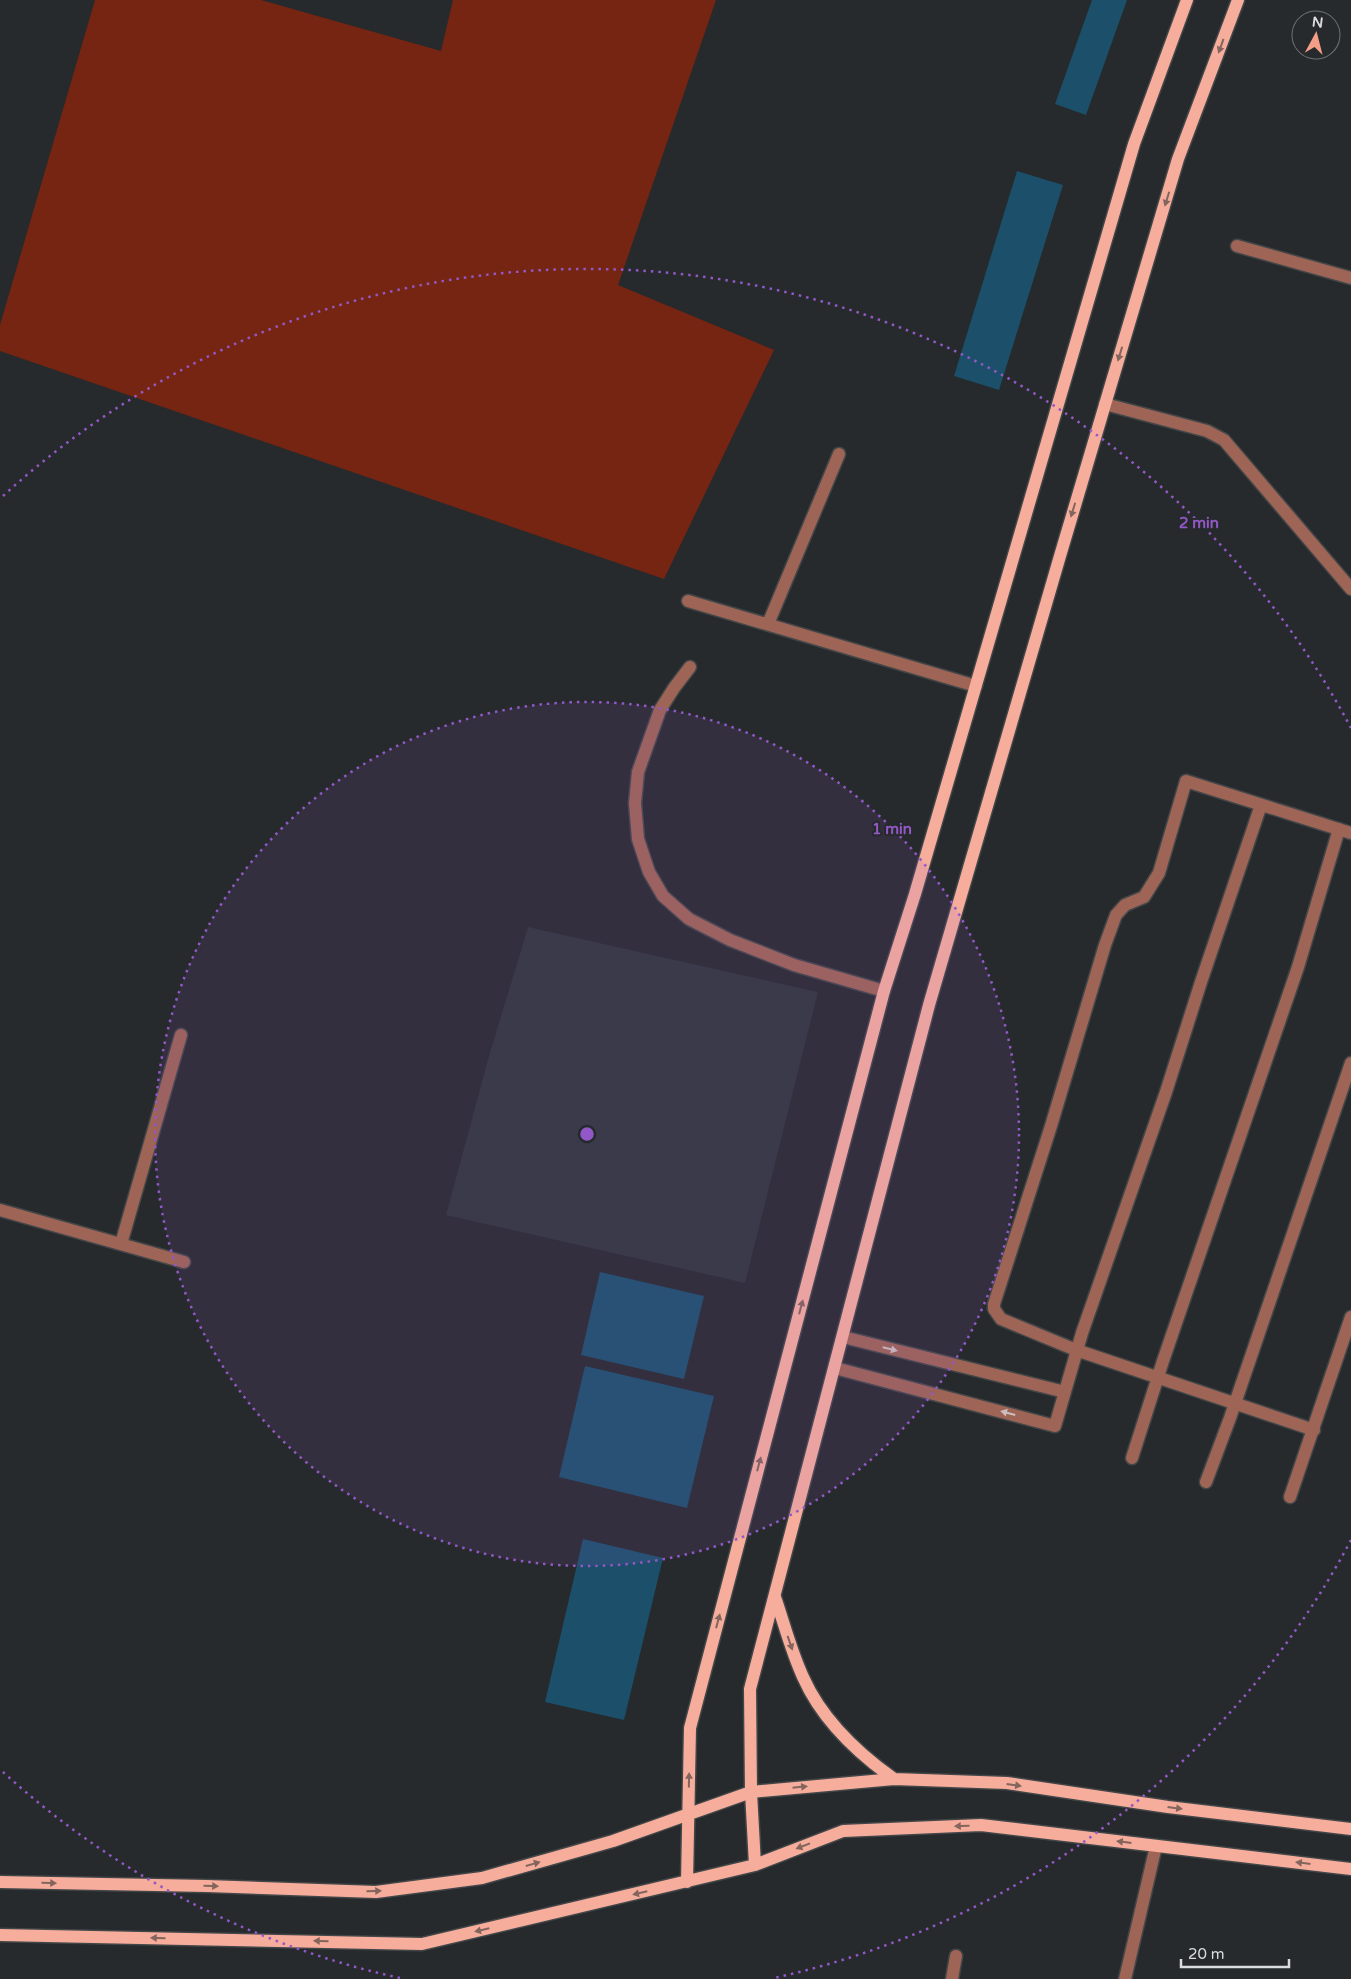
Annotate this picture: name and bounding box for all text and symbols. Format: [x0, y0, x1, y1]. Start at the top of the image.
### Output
north arrow [1291, 10, 1341, 60]
text: N [1311, 13, 1324, 32]
one-way arrow [1217, 38, 1224, 53]
one-way arrow [1162, 191, 1170, 206]
one-way arrow [1116, 347, 1124, 362]
one-way arrow [1069, 503, 1077, 518]
text: 2 min [1179, 514, 1219, 532]
text: 1 min [872, 820, 912, 838]
centre of rings [578, 1125, 596, 1143]
one-way arrow [797, 1300, 805, 1315]
one-way arrow [882, 1345, 897, 1353]
one-way arrow [1001, 1409, 1016, 1417]
one-way arrow [756, 1457, 764, 1472]
one-way arrow [714, 1614, 722, 1629]
one-way arrow [786, 1636, 794, 1651]
one-way arrow [686, 1772, 694, 1788]
one-way arrow [1007, 1781, 1023, 1789]
one-way arrow [792, 1783, 808, 1791]
one-way arrow [1167, 1804, 1183, 1812]
one-way arrow [954, 1822, 970, 1830]
one-way arrow [1116, 1838, 1132, 1846]
one-way arrow [796, 1843, 810, 1851]
one-way arrow [526, 1859, 541, 1867]
one-way arrow [1294, 1859, 1310, 1867]
one-way arrow [41, 1879, 57, 1887]
one-way arrow [203, 1882, 219, 1890]
one-way arrow [366, 1887, 382, 1895]
one-way arrow [632, 1889, 647, 1897]
one-way arrow [474, 1926, 489, 1934]
one-way arrow [150, 1934, 166, 1942]
scale bar [1181, 1936, 1288, 1968]
one-way arrow [312, 1937, 328, 1945]
text: 20 m [1188, 1945, 1225, 1963]

